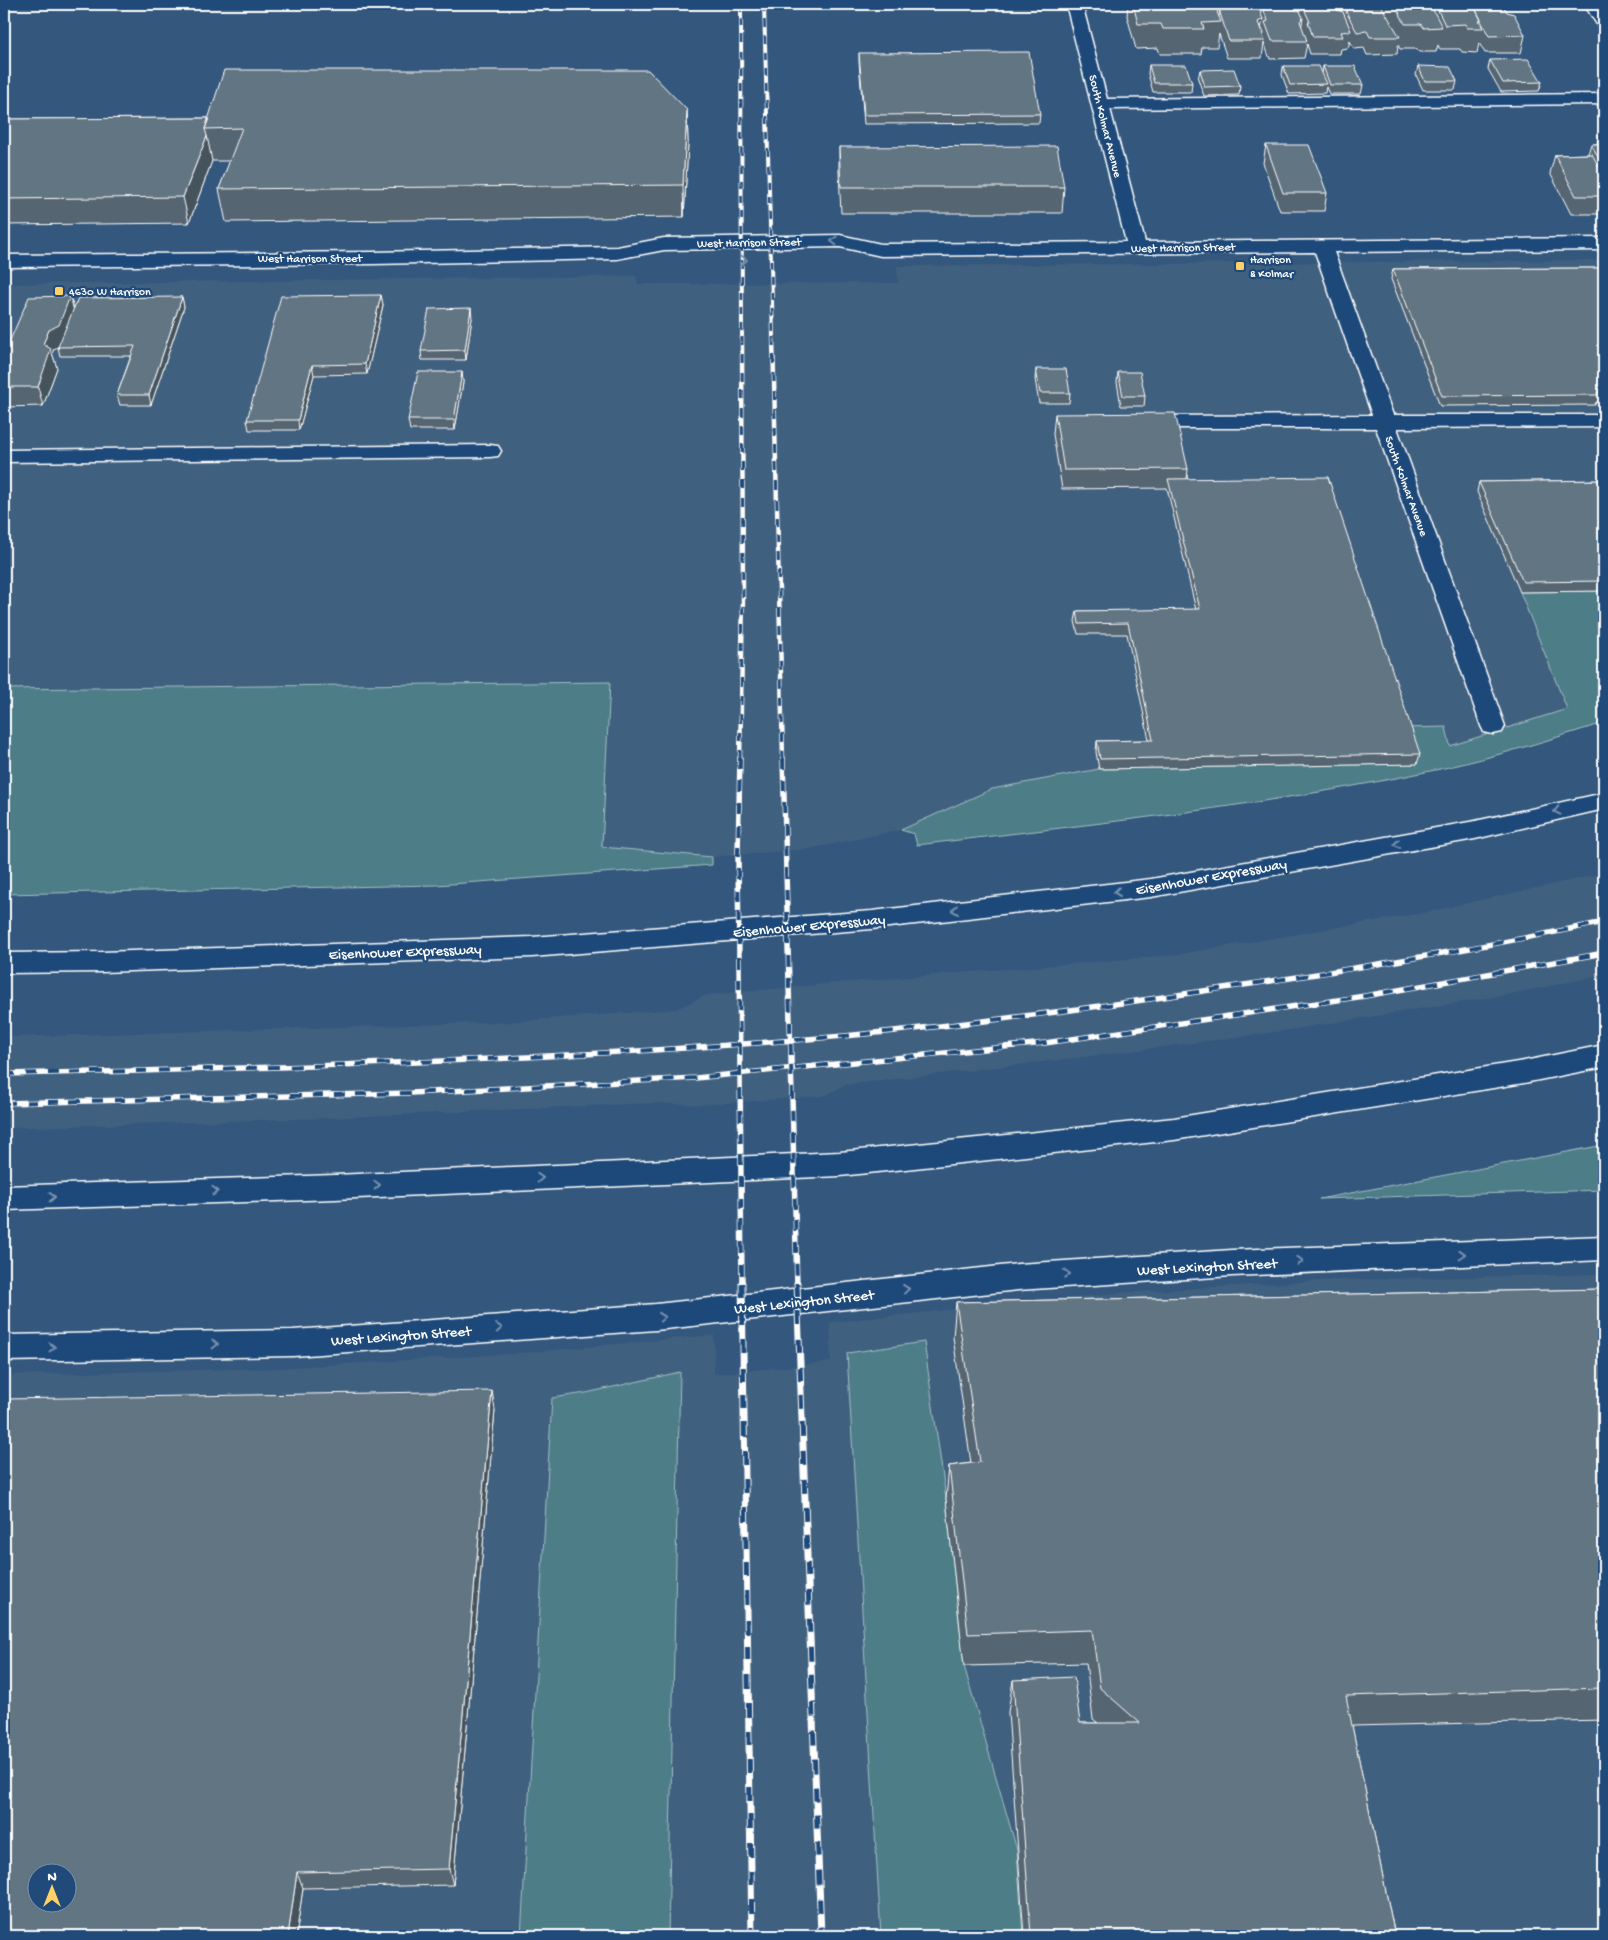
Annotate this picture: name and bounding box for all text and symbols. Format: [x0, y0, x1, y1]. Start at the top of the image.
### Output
street label: South Kolmar Avenue [1085, 74, 1124, 180]
street label: West Harrison Street [697, 236, 802, 252]
one-way arrow [829, 236, 837, 247]
street label: West Harrison Street [1131, 241, 1236, 257]
street label: West Harrison Street [258, 253, 363, 267]
place label: Harrison & Kolmar [1250, 254, 1295, 282]
one-way arrow [740, 255, 748, 265]
marker: Harrison & Kolmar [1234, 260, 1246, 272]
marker: 4630 W Harrison [53, 285, 65, 297]
place label: 4630 W Harrison [69, 286, 151, 300]
street label: South Kolmar Avenue [1381, 435, 1430, 539]
one-way arrow [1552, 805, 1561, 816]
one-way arrow [1393, 838, 1402, 848]
street label: Eisenhower Expressway [1134, 856, 1289, 900]
one-way arrow [1112, 886, 1120, 897]
one-way arrow [951, 904, 959, 915]
street label: Eisenhower Expressway [732, 911, 887, 943]
street label: Eisenhower Expressway [328, 941, 483, 965]
one-way arrow [536, 1173, 544, 1183]
one-way arrow [374, 1180, 382, 1191]
one-way arrow [211, 1186, 219, 1197]
one-way arrow [49, 1191, 57, 1202]
one-way arrow [1458, 1249, 1466, 1259]
street label: West Lexington Street [1137, 1255, 1280, 1281]
one-way arrow [1296, 1255, 1304, 1266]
one-way arrow [1064, 1269, 1072, 1280]
one-way arrow [902, 1284, 910, 1295]
street label: West Lexington Street [733, 1287, 877, 1319]
one-way arrow [658, 1312, 666, 1323]
street label: West Lexington Street [331, 1323, 474, 1351]
one-way arrow [496, 1323, 504, 1334]
one-way arrow [212, 1339, 219, 1349]
one-way arrow [49, 1342, 57, 1353]
north arrow [28, 1862, 78, 1912]
text: N [47, 1869, 57, 1886]

